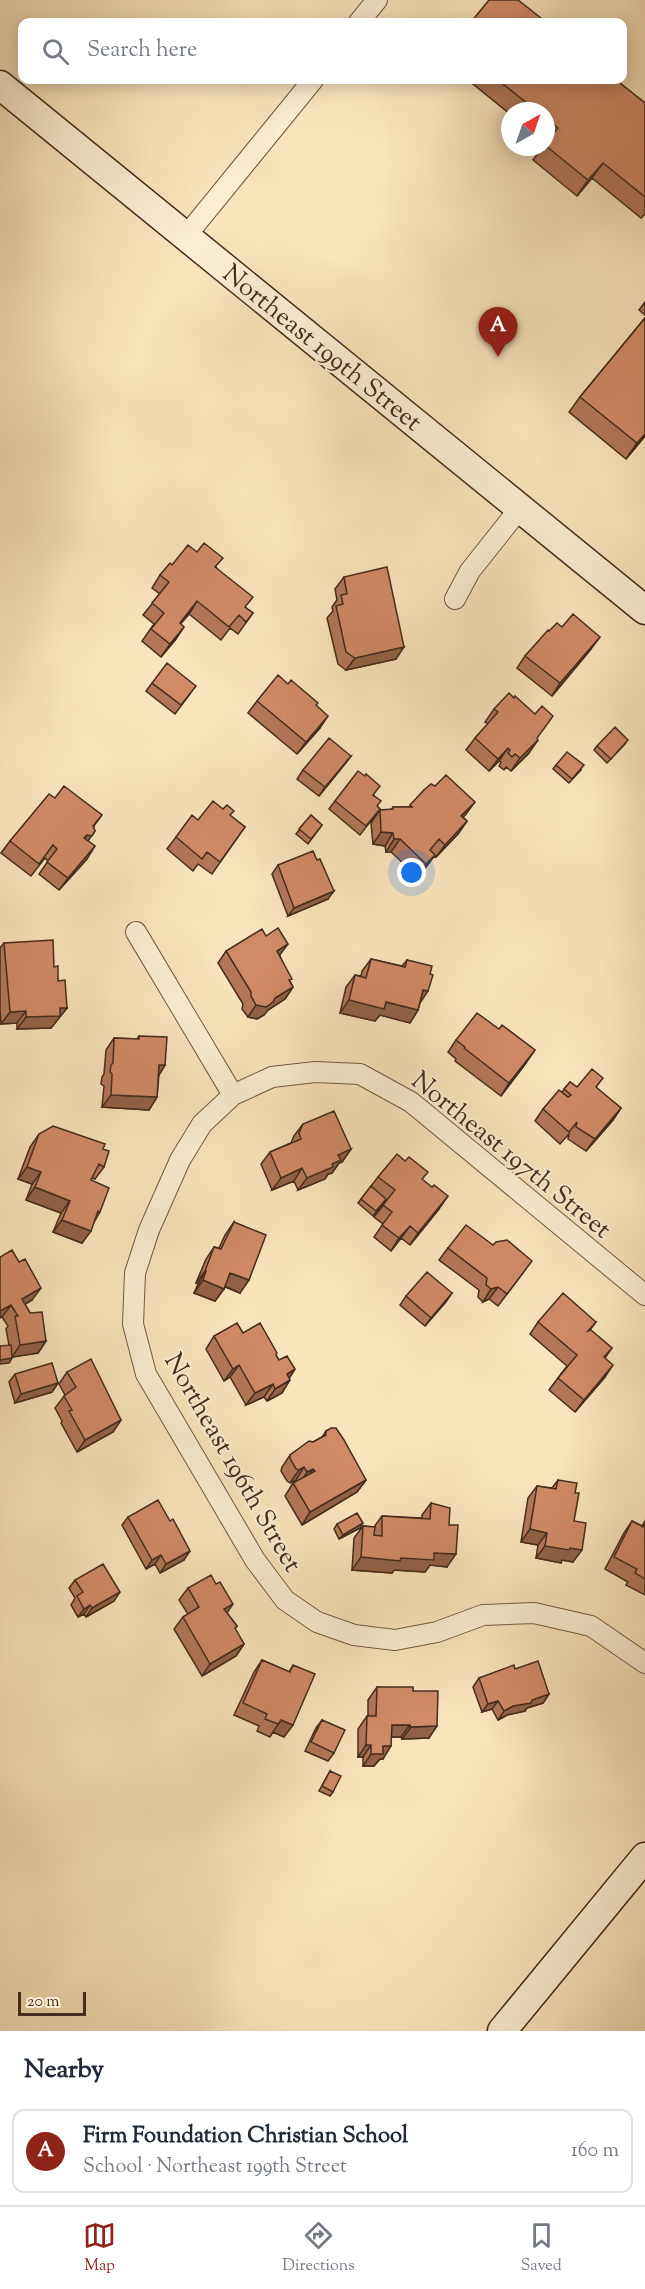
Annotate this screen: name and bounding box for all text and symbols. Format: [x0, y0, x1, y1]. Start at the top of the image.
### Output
search box [18, 18, 627, 84]
icon: search [39, 35, 72, 68]
text: Search here [87, 35, 197, 67]
north arrow [501, 102, 555, 156]
street label: Northeast 199th Street [214, 257, 429, 441]
pin: A [478, 308, 518, 357]
your location [397, 858, 426, 887]
street label: Northeast 197th Street [402, 1064, 619, 1248]
street label: Northeast 196th Street [154, 1347, 310, 1580]
scale bar [18, 1989, 86, 2016]
text: 20 m [27, 1991, 60, 2014]
text: Nearby [24, 2052, 104, 2089]
text: Firm Foundation Christian School [83, 2121, 408, 2153]
text: A [37, 2137, 54, 2166]
text: 160 m [571, 2137, 619, 2166]
text: School · Northeast 199th Street [83, 2153, 347, 2182]
tab: Map [83, 2219, 116, 2278]
tab: Directions [282, 2219, 355, 2278]
tab: Saved [521, 2219, 562, 2278]

